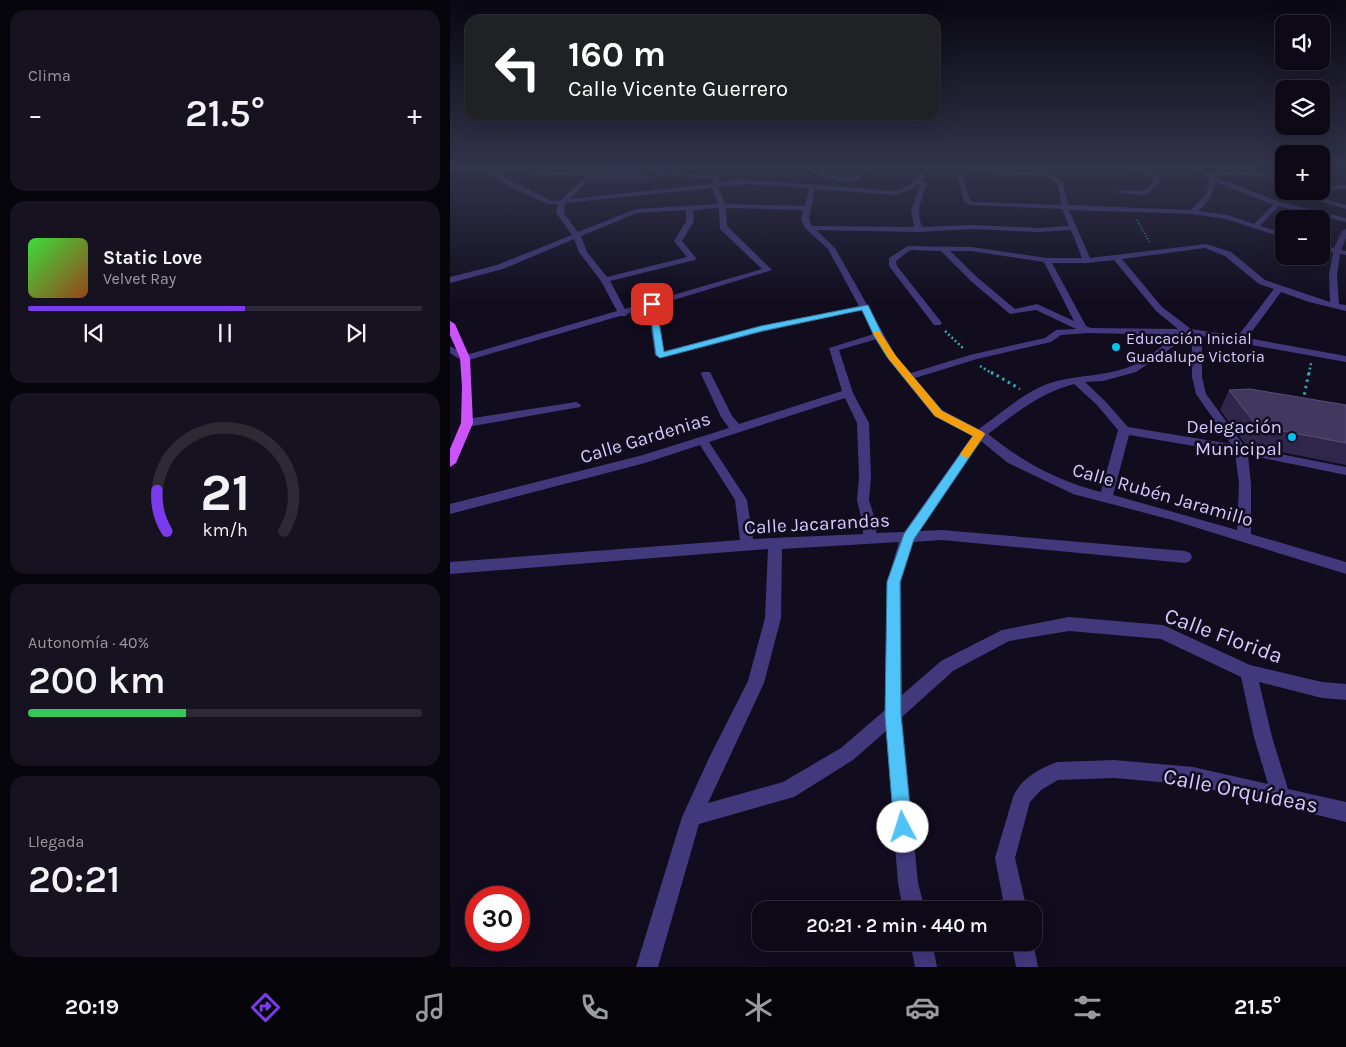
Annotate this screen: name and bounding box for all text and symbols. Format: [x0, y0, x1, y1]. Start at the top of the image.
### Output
map controls [1275, 15, 1330, 265]
button: sound [1275, 15, 1330, 70]
text: 160 m [568, 34, 666, 75]
icon: left [485, 35, 550, 100]
text: Clima [28, 66, 71, 85]
text: Calle Vicente Guerrero [568, 76, 788, 102]
button: layers [1275, 80, 1330, 135]
text: 21.5° [185, 91, 265, 136]
text: − [28, 98, 43, 131]
text: + [407, 98, 422, 131]
button: + [1275, 145, 1330, 200]
button: − [1275, 210, 1330, 265]
text: Static Love [103, 247, 202, 269]
text: Velvet Ray [103, 269, 176, 288]
pin [631, 283, 673, 325]
icon: arrive [638, 290, 666, 318]
icon: previous [80, 319, 108, 347]
icon: pause [211, 319, 239, 347]
icon: next [342, 319, 370, 347]
place label: Educación Inicial Guadalupe Victoria [1126, 329, 1265, 366]
marker: Educación Inicial Guadalupe Victoria [1110, 341, 1122, 353]
street label: Calle Gardenias [577, 408, 713, 468]
place label: Delegación Municipal [1186, 416, 1282, 460]
marker: Delegación Municipal [1286, 431, 1298, 443]
street label: Calle Rubén Jaramillo [1070, 459, 1256, 531]
text: 21 [200, 462, 250, 523]
street label: Calle Jacarandas [744, 509, 890, 539]
text: km/h [202, 520, 248, 541]
street label: Calle Florida [1161, 603, 1286, 669]
text: Autonomía · 40% [28, 633, 149, 652]
text: 200 km [28, 658, 166, 703]
street label: Calle Orquídeas [1161, 763, 1321, 819]
position arrow [876, 800, 928, 852]
text: Llegada [28, 832, 84, 851]
text: 20:21 [28, 857, 120, 902]
speed limit sign: 30 [465, 886, 530, 951]
text: 20:21 · 2 min · 440 m [806, 915, 988, 937]
icon: directions [248, 990, 283, 1025]
icon: music [413, 990, 448, 1025]
icon: phone [577, 990, 612, 1025]
icon: climate [741, 990, 776, 1025]
icon: car [905, 990, 940, 1025]
icon: filters [1070, 990, 1105, 1025]
text: 20:19 [65, 994, 119, 1020]
text: 21.5° [1234, 994, 1281, 1020]

